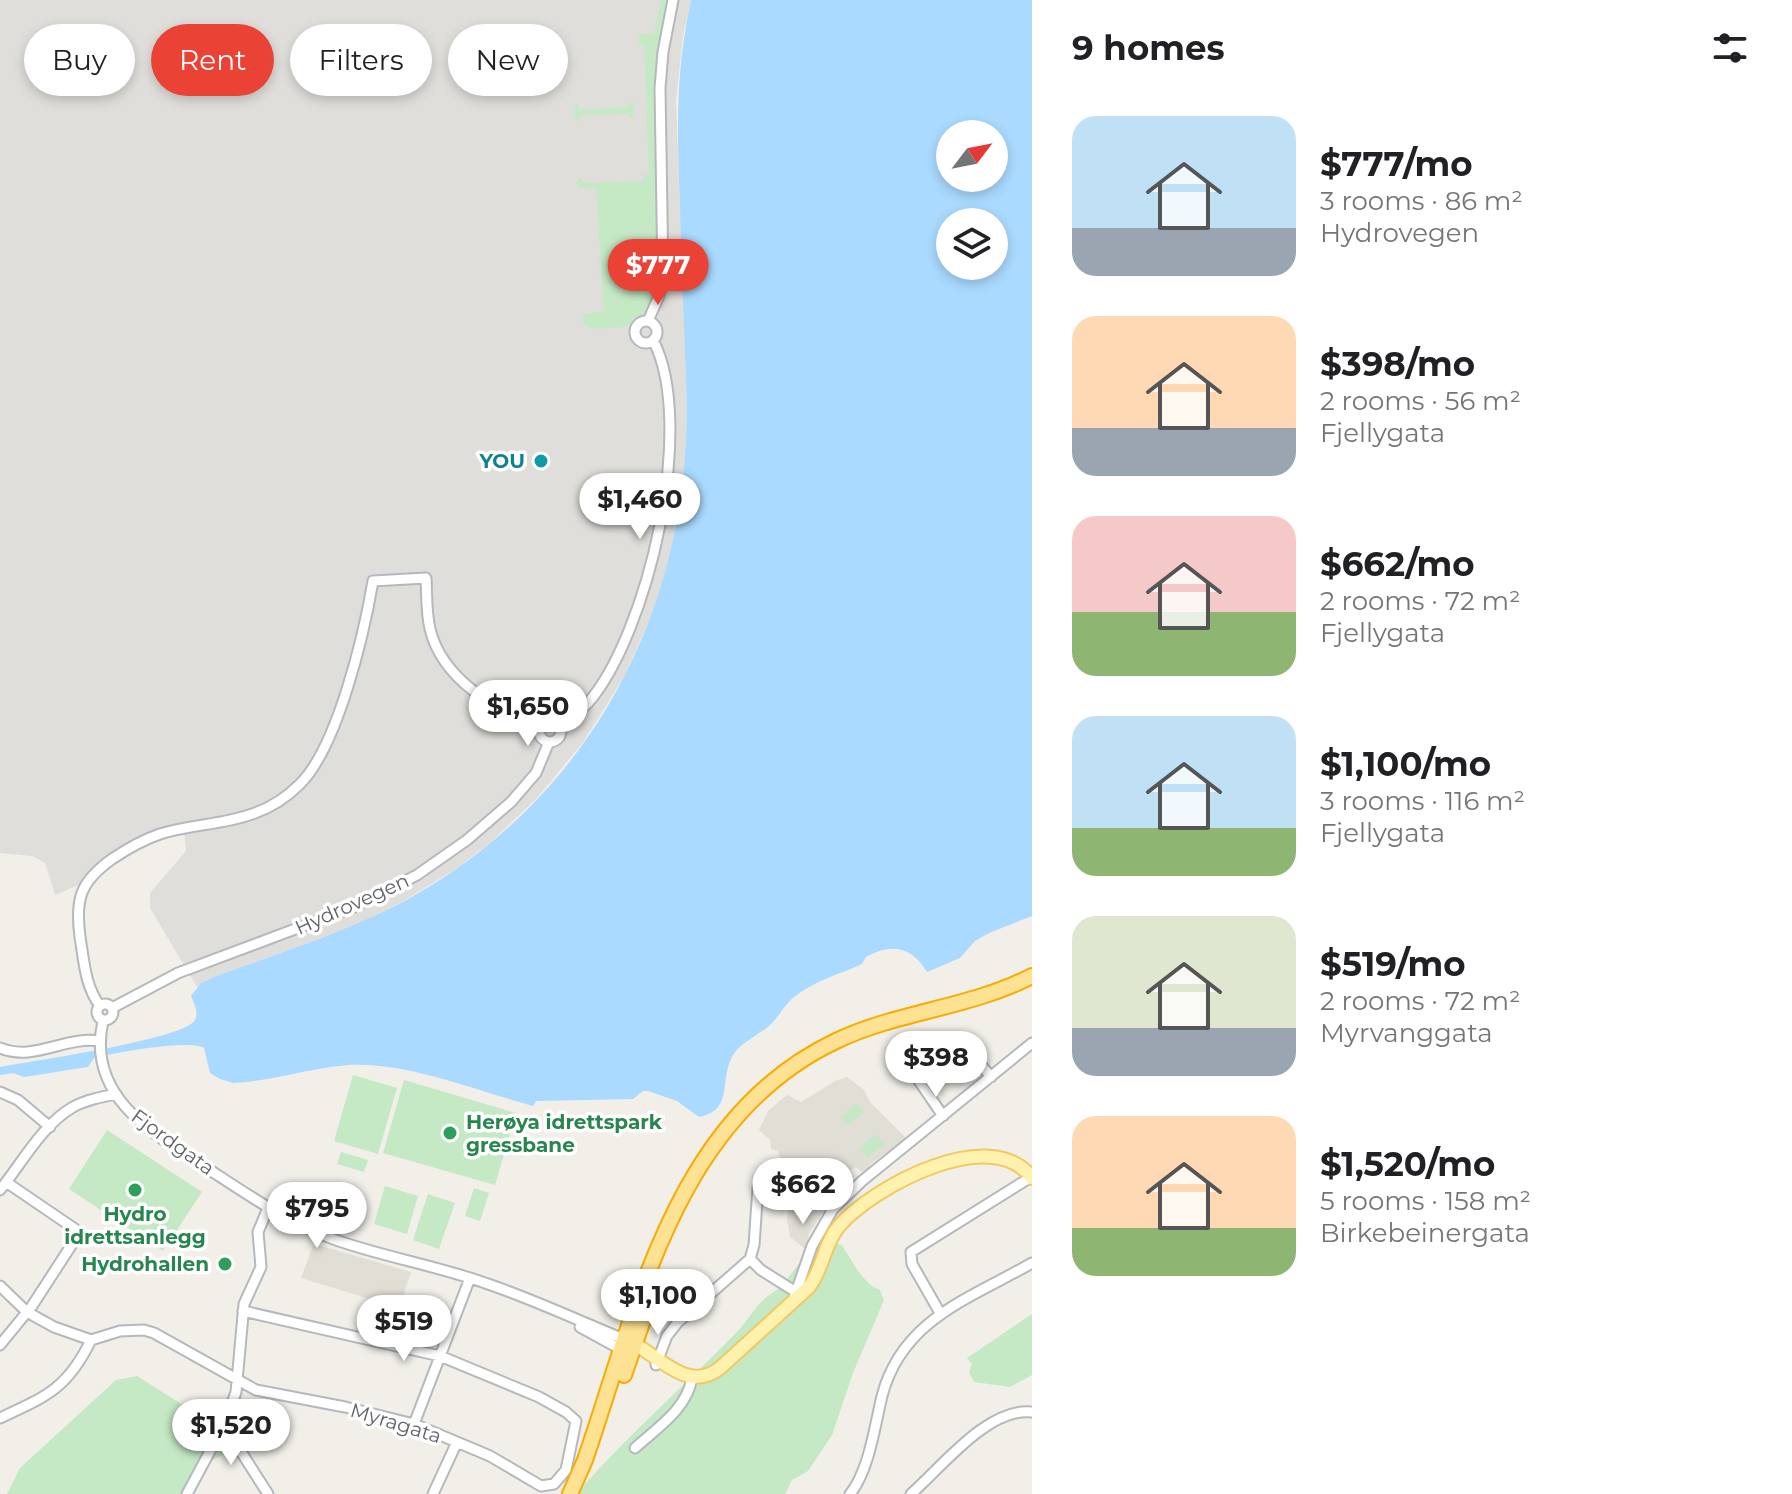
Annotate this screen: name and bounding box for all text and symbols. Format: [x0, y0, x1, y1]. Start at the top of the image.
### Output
chip: Buy [24, 24, 135, 96]
chip: Rent [151, 24, 274, 96]
chip: Filters [290, 24, 432, 96]
chip: New [448, 24, 568, 96]
icon: filters [1708, 26, 1752, 70]
text: 9 homes [1072, 27, 1225, 69]
north arrow [936, 120, 1008, 192]
map controls [936, 120, 1008, 280]
text: $777/mo [1320, 143, 1473, 185]
icon: home [1136, 148, 1232, 244]
text: 3 rooms · 86 m² [1320, 185, 1523, 217]
button: layers [936, 208, 1008, 280]
text: Hydrovegen [1320, 217, 1479, 249]
pin: $777 [611, 239, 705, 307]
text: $777 [626, 249, 690, 281]
text: $398/mo [1320, 343, 1475, 385]
icon: home [1136, 348, 1232, 444]
text: 2 rooms · 56 m² [1320, 385, 1521, 417]
text: Fjellygata [1320, 417, 1445, 449]
place label: YOU [478, 449, 525, 473]
marker: YOU [532, 452, 550, 470]
pin: $1,460 [575, 473, 705, 541]
text: $1,460 [597, 483, 683, 515]
text: $662/mo [1320, 543, 1475, 585]
icon: home [1136, 548, 1232, 644]
text: 2 rooms · 72 m² [1320, 585, 1520, 617]
text: Fjellygata [1320, 617, 1445, 649]
pin: $1,650 [463, 680, 593, 748]
text: $1,650 [487, 690, 569, 722]
text: $1,100/mo [1320, 743, 1491, 785]
icon: home [1136, 748, 1232, 844]
text: 3 rooms · 116 m² [1320, 785, 1525, 817]
text: Fjellygata [1320, 817, 1445, 849]
street label: Hydrovegen [291, 868, 413, 940]
text: $519/mo [1320, 943, 1465, 985]
icon: home [1136, 948, 1232, 1044]
text: 2 rooms · 72 m² [1320, 985, 1520, 1017]
text: Myrvanggata [1320, 1017, 1493, 1049]
pin: $398 [889, 1031, 983, 1099]
text: $398 [903, 1041, 969, 1073]
street label: Fjordgata [127, 1104, 219, 1180]
place label: Herøya idrettspark gressbane [466, 1110, 663, 1157]
marker: Herøya idrettspark gressbane [441, 1124, 459, 1142]
text: $1,520/mo [1320, 1143, 1495, 1185]
icon: home [1136, 1148, 1232, 1244]
pin: $662 [756, 1158, 850, 1226]
text: $662 [770, 1168, 836, 1200]
marker: Hydro idrettsanlegg [126, 1181, 144, 1199]
pin: $795 [270, 1182, 364, 1250]
text: 5 rooms · 158 m² [1320, 1185, 1531, 1217]
text: $795 [285, 1192, 349, 1224]
place label: Hydro idrettsanlegg [64, 1202, 206, 1249]
text: Birkebeinergata [1320, 1217, 1530, 1249]
place label: Hydrohallen [81, 1252, 209, 1276]
marker: Hydrohallen [216, 1255, 234, 1273]
pin: $1,100 [593, 1269, 723, 1337]
text: $1,100 [619, 1279, 697, 1311]
pin: $519 [357, 1295, 451, 1363]
text: $519 [375, 1305, 433, 1337]
street label: Myragata [348, 1398, 444, 1448]
pin: $1,520 [166, 1399, 296, 1467]
text: $1,520 [190, 1409, 272, 1441]

